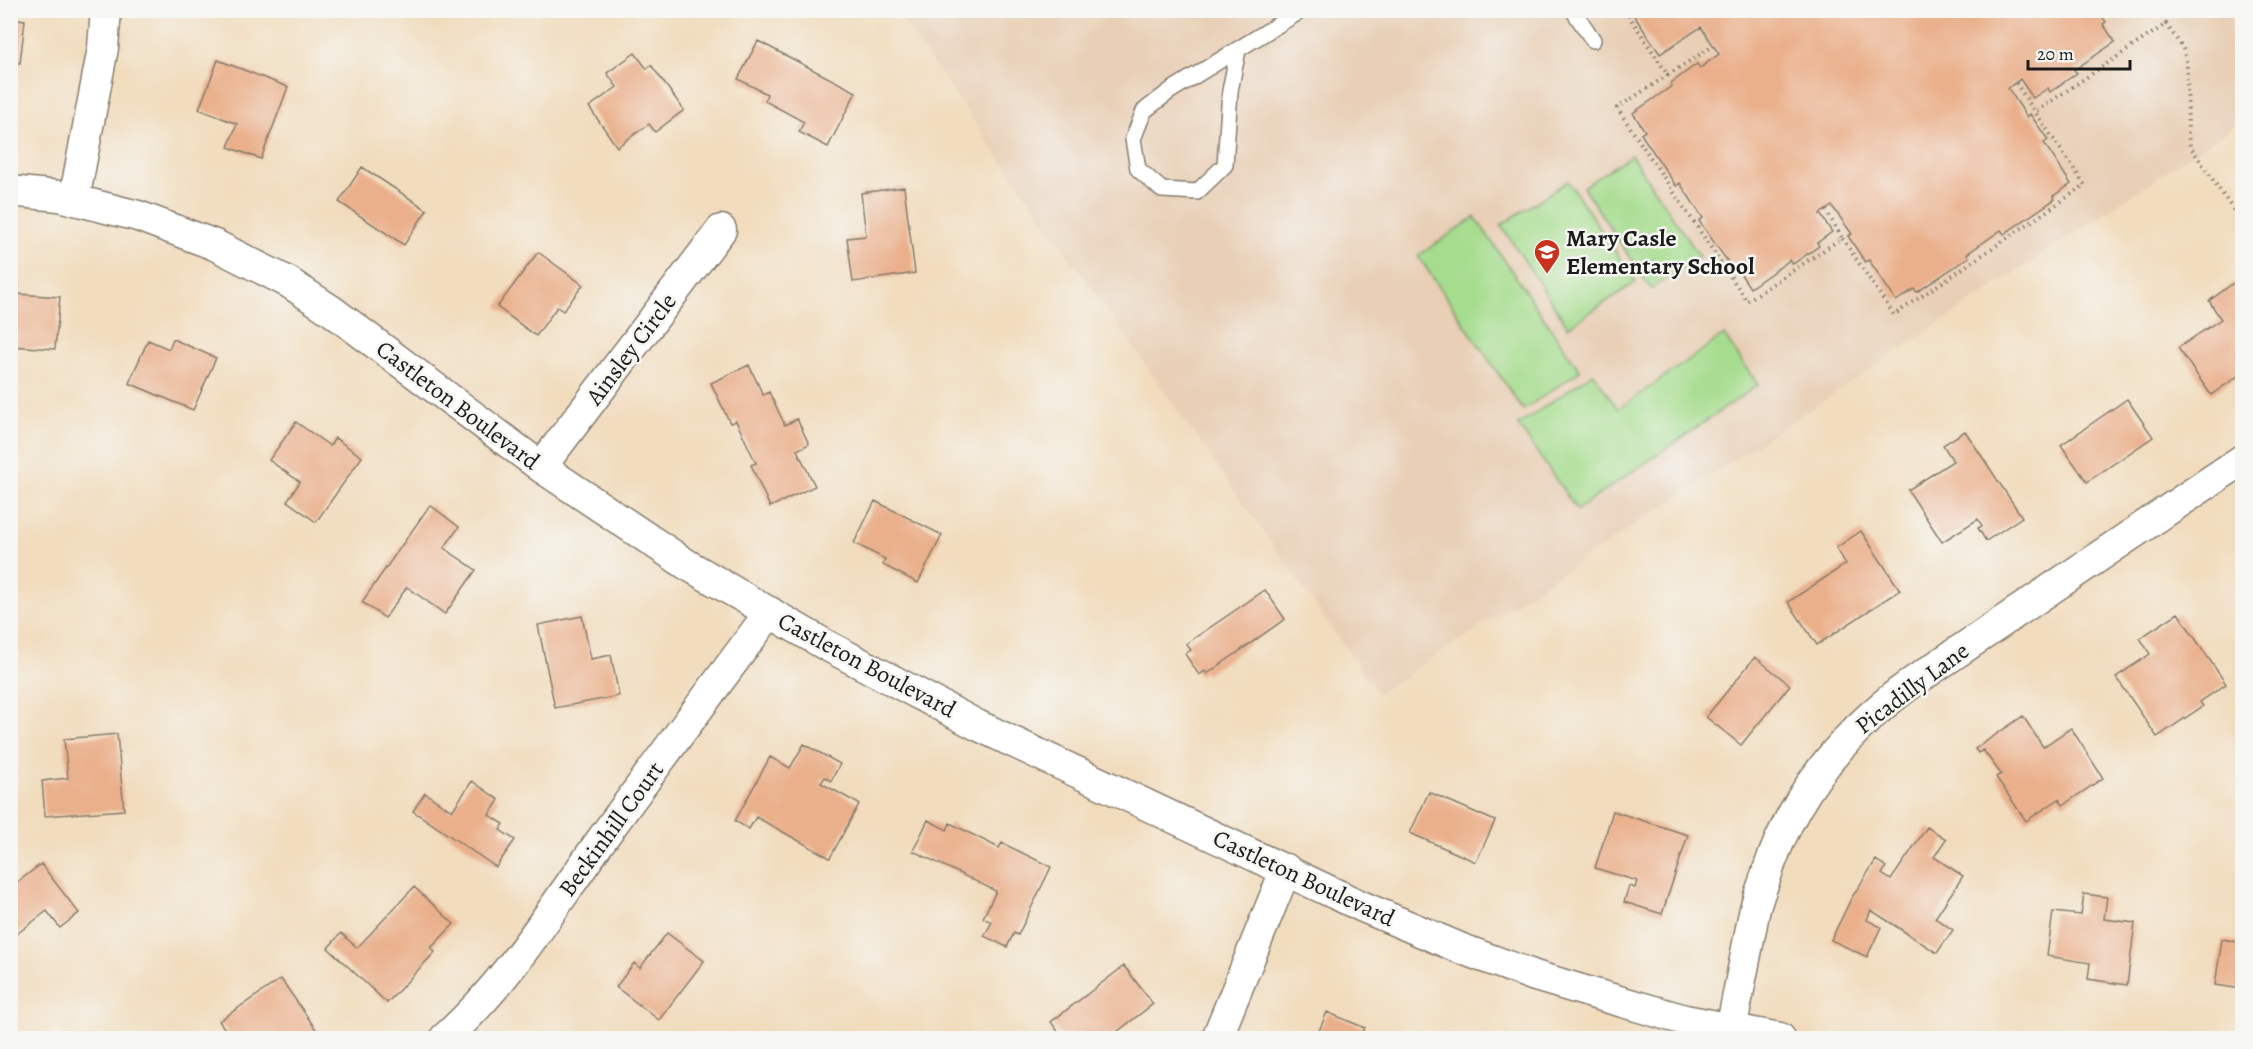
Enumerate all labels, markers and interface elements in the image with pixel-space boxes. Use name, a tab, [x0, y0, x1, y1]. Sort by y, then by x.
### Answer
scale bar	[2028, 33, 2130, 71]
text: 20 m	[2037, 42, 2074, 66]
place label: Mary Casle Elementary School	[1566, 222, 1755, 282]
school or university icon: Mary Casle Elementary School	[1532, 237, 1562, 275]
street label: Ainsley Circle	[578, 287, 684, 412]
street label: Castleton Boulevard	[370, 333, 546, 477]
street label: Castleton Boulevard	[772, 605, 962, 725]
street label: Picadilly Lane	[1848, 635, 1976, 741]
street label: Beckinhill Court	[551, 755, 671, 903]
street label: Castleton Boulevard	[1208, 822, 1400, 934]

